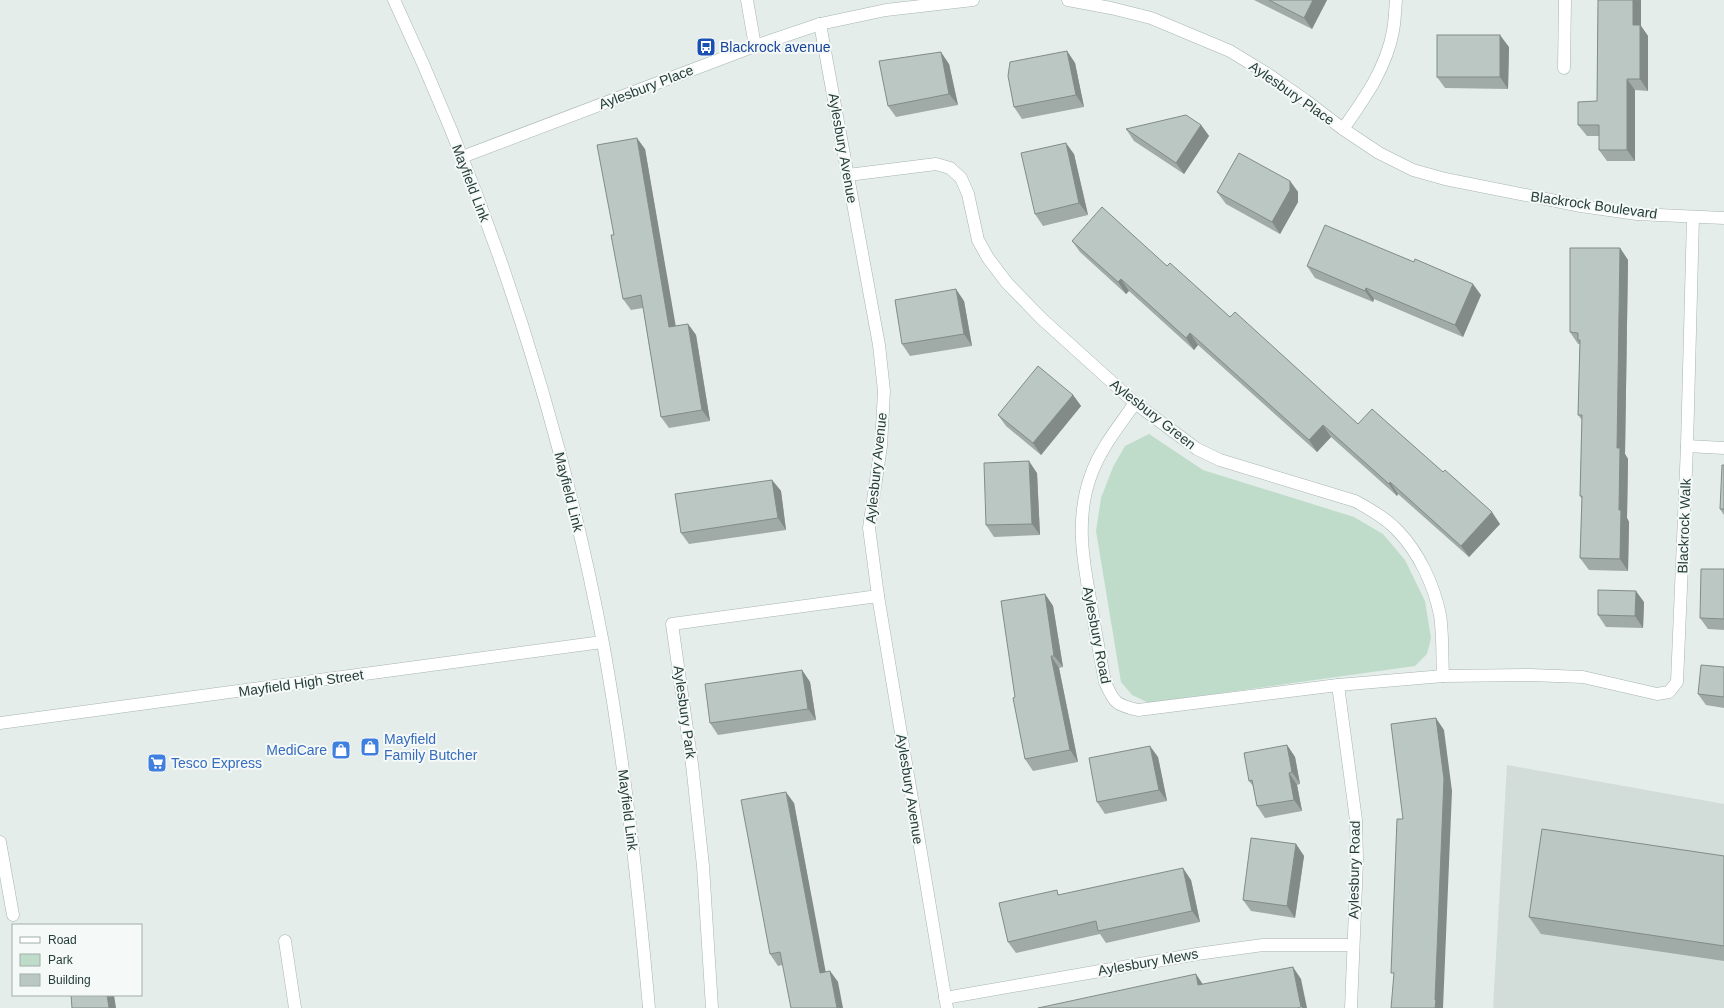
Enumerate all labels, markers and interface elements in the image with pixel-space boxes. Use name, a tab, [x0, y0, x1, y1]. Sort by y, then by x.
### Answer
bus stop icon: Blackrock avenue	[695, 36, 717, 58]
place label: Blackrock avenue	[720, 39, 831, 55]
street label: Aylesbury Place	[1246, 58, 1338, 128]
street label: Aylesbury Place	[596, 62, 696, 112]
street label: Aylesbury Avenue	[825, 92, 861, 205]
street label: Mayfield Link	[449, 142, 493, 225]
street label: Blackrock Boulevard	[1530, 188, 1658, 222]
street label: Aylesbury Green	[1107, 376, 1199, 452]
street label: Aylesbury Avenue	[862, 411, 890, 524]
street label: Mayfield Link	[551, 450, 587, 535]
street label: Blackrock Walk	[1674, 477, 1694, 574]
street label: Aylesbury Road	[1080, 585, 1114, 685]
street label: Aylesbury Park	[671, 664, 700, 761]
street label: Mayfield High Street	[237, 666, 365, 700]
place label: Mayfield Family Butcher	[384, 731, 478, 763]
street label: Aylesbury Avenue	[893, 733, 927, 846]
shop icon: Mayfield Family Butcher	[359, 736, 381, 758]
shop icon: MediCare	[330, 739, 352, 761]
place label: MediCare	[266, 742, 327, 758]
supermarket icon: Tesco Express	[146, 752, 168, 774]
place label: Tesco Express	[171, 755, 262, 771]
street label: Mayfield Link	[615, 768, 641, 853]
street label: Aylesbury Road	[1345, 821, 1363, 919]
legend	[12, 924, 142, 996]
text: Road	[48, 933, 77, 947]
street label: Aylesbury Mews	[1097, 945, 1199, 979]
text: Park	[48, 953, 74, 967]
text: Building	[48, 973, 91, 987]

